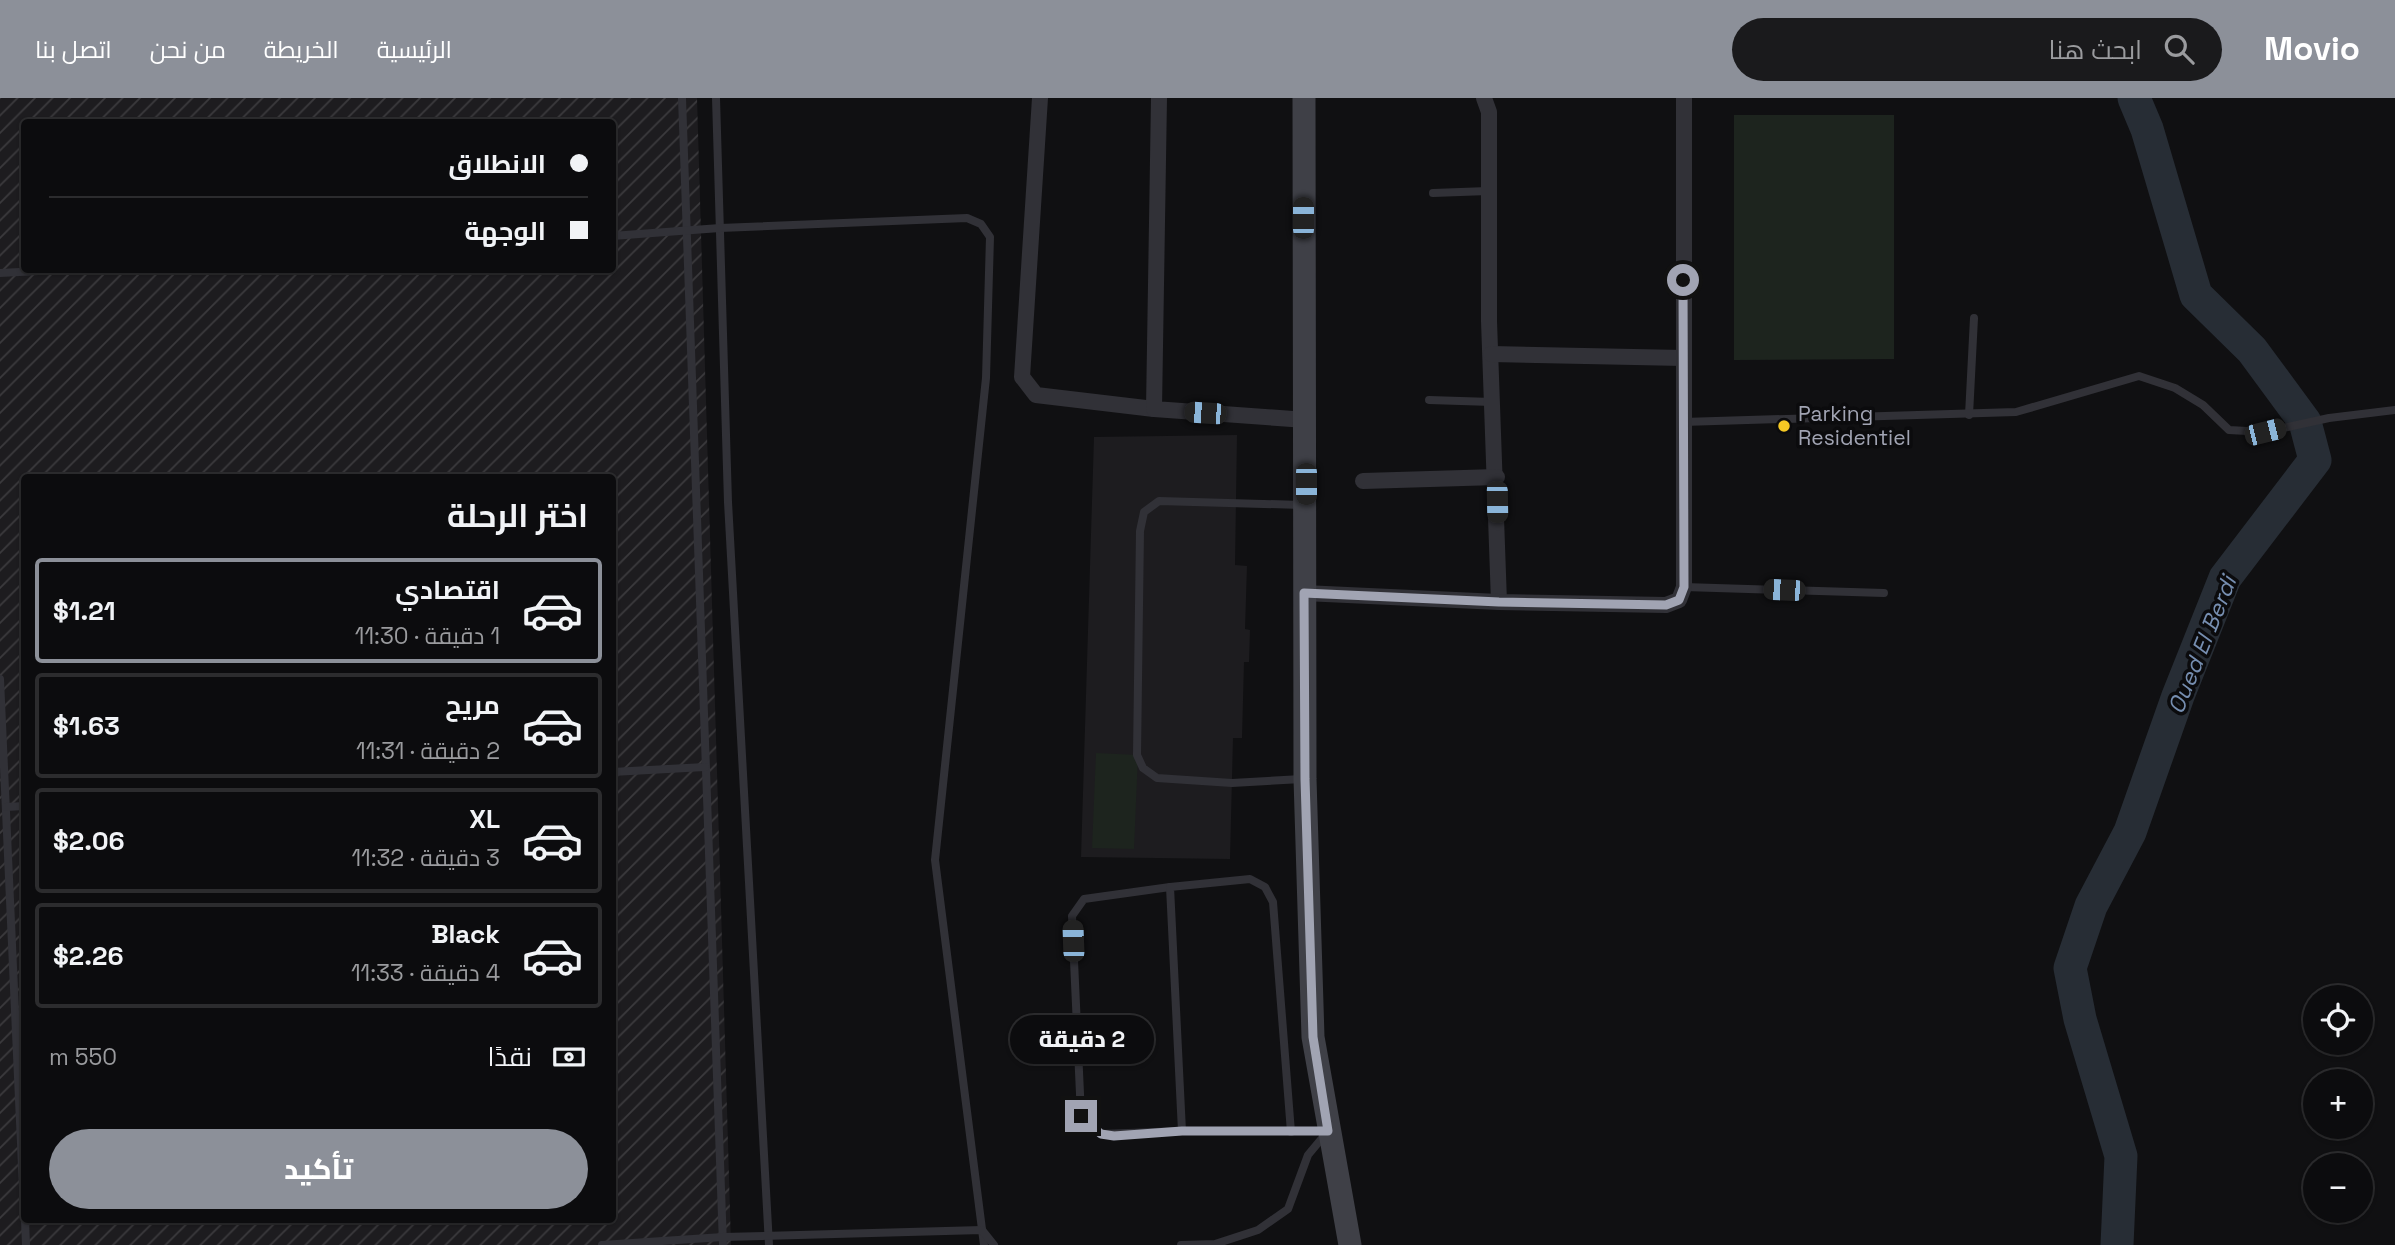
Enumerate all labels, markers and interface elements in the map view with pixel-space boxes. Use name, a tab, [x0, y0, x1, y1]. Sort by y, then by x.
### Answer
search box	[1732, 18, 2222, 81]
text: Movio	[2264, 28, 2360, 70]
icon: search	[2160, 30, 2198, 68]
text: ابحث هنا	[2049, 33, 2142, 67]
text: اتصل بنا	[35, 34, 112, 65]
text: من نحن	[150, 34, 226, 65]
text: الخريطة	[264, 34, 339, 65]
text: الرئيسية	[377, 34, 452, 65]
text: الانطلاق	[448, 147, 546, 181]
car	[1293, 197, 1314, 239]
text: الوجهة	[465, 214, 546, 248]
route start	[1667, 264, 1699, 296]
place label: Parking Residentiel	[1798, 400, 1911, 451]
car	[1184, 401, 1227, 425]
car	[2243, 417, 2288, 447]
marker: Parking Residentiel	[1776, 418, 1792, 434]
car	[1296, 463, 1317, 505]
car	[1487, 481, 1508, 523]
text: اختر الرحلة	[447, 496, 588, 536]
water label: Oued El Berdi	[2161, 570, 2244, 718]
text: اقتصادي	[395, 573, 500, 607]
icon: car	[521, 579, 584, 642]
car	[1763, 579, 1806, 601]
text: $1.21	[53, 594, 115, 628]
text: 1 دقيقة · 11:30	[355, 621, 500, 651]
text: مريح	[445, 688, 500, 722]
icon: car	[521, 694, 584, 757]
text: $1.63	[53, 709, 120, 743]
text: 2 دقيقة · 11:31	[356, 736, 500, 766]
text: XL	[469, 802, 500, 836]
icon: car	[521, 809, 584, 872]
text: $2.06	[53, 824, 125, 858]
text: 3 دقيقة · 11:32	[351, 843, 500, 873]
text: Black	[431, 917, 500, 951]
car	[1062, 920, 1085, 962]
icon: car	[521, 924, 584, 987]
text: $2.26	[53, 939, 123, 973]
text: 4 دقيقة · 11:33	[351, 958, 500, 988]
map controls	[2303, 985, 2373, 1223]
button: locate	[2303, 985, 2373, 1055]
callout: 2 دقيقة	[1009, 1014, 1153, 1063]
text: 2 دقيقة	[1039, 1024, 1125, 1054]
icon: cash	[550, 1038, 588, 1076]
text: نقدًا	[488, 1040, 532, 1074]
text: 550 m	[49, 1042, 117, 1072]
button: +	[2303, 1069, 2373, 1139]
route end	[1065, 1100, 1097, 1132]
button: تأكيد	[49, 1129, 588, 1209]
button: −	[2303, 1153, 2373, 1223]

